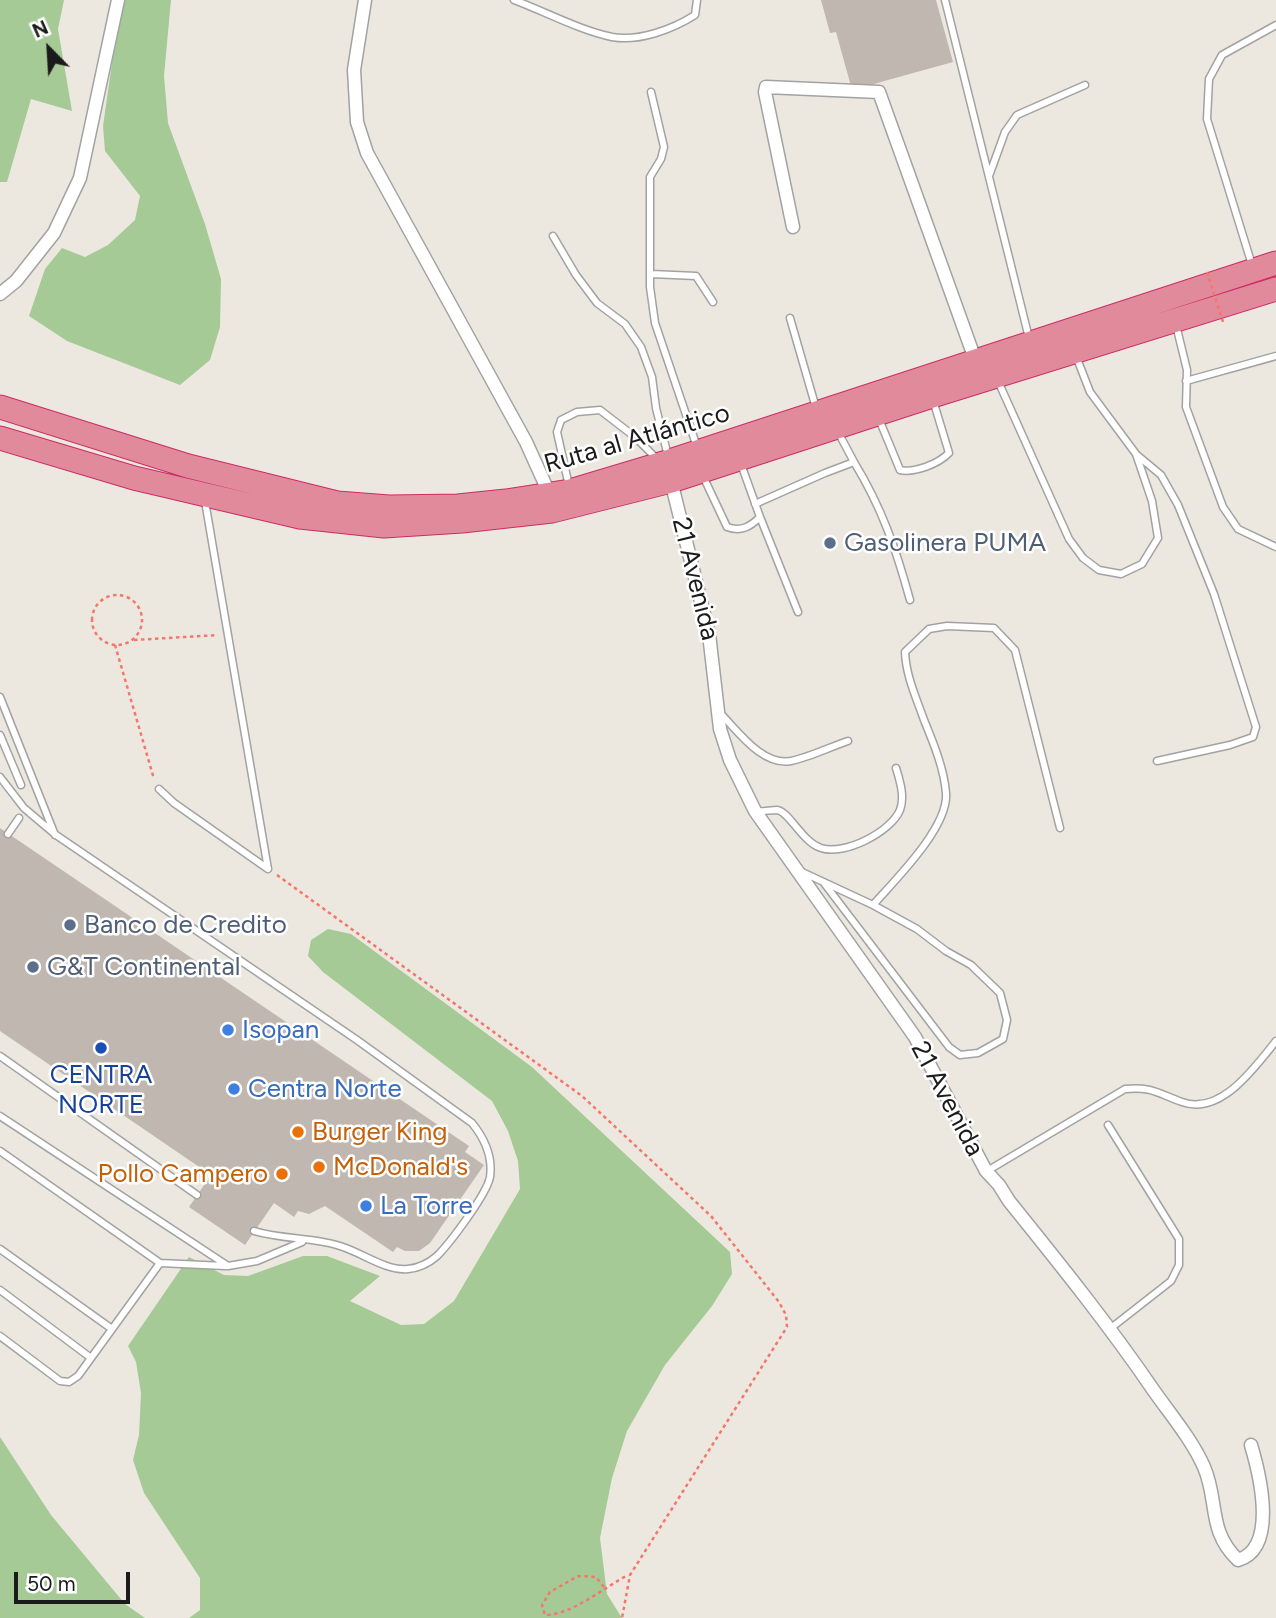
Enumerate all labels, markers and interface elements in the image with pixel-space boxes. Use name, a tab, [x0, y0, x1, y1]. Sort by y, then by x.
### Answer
north arrow	[14, 14, 84, 84]
text: N	[29, 16, 52, 43]
street label: Ruta al Atlántico	[541, 398, 733, 480]
street label: 21 Avenida	[665, 514, 725, 644]
place label: Gasolinera PUMA	[844, 527, 1046, 559]
marker: Gasolinera PUMA	[822, 535, 838, 551]
place label: Banco de Credito	[84, 909, 287, 941]
marker: Banco de Credito	[62, 917, 78, 933]
place label: G&T Continental	[47, 951, 240, 983]
marker: G&T Continental	[25, 959, 41, 975]
place label: Isopan	[242, 1014, 319, 1046]
marker: Isopan	[220, 1022, 236, 1038]
street label: 21 Avenida	[904, 1036, 990, 1162]
marker: CENTRA NORTE	[93, 1040, 109, 1056]
place label: CENTRA NORTE	[50, 1059, 152, 1120]
place label: Centra Norte	[248, 1073, 402, 1105]
marker: Centra Norte	[226, 1081, 242, 1097]
place label: Burger King	[312, 1116, 448, 1148]
marker: Burger King	[290, 1124, 306, 1140]
place label: McDonald's	[333, 1151, 468, 1183]
place label: Pollo Campero	[98, 1158, 268, 1190]
marker: McDonald's	[311, 1159, 327, 1175]
marker: Pollo Campero	[274, 1166, 290, 1182]
place label: La Torre	[380, 1190, 473, 1222]
marker: La Torre	[358, 1198, 374, 1214]
scale bar	[18, 1558, 133, 1602]
text: 50 m	[27, 1571, 76, 1596]

